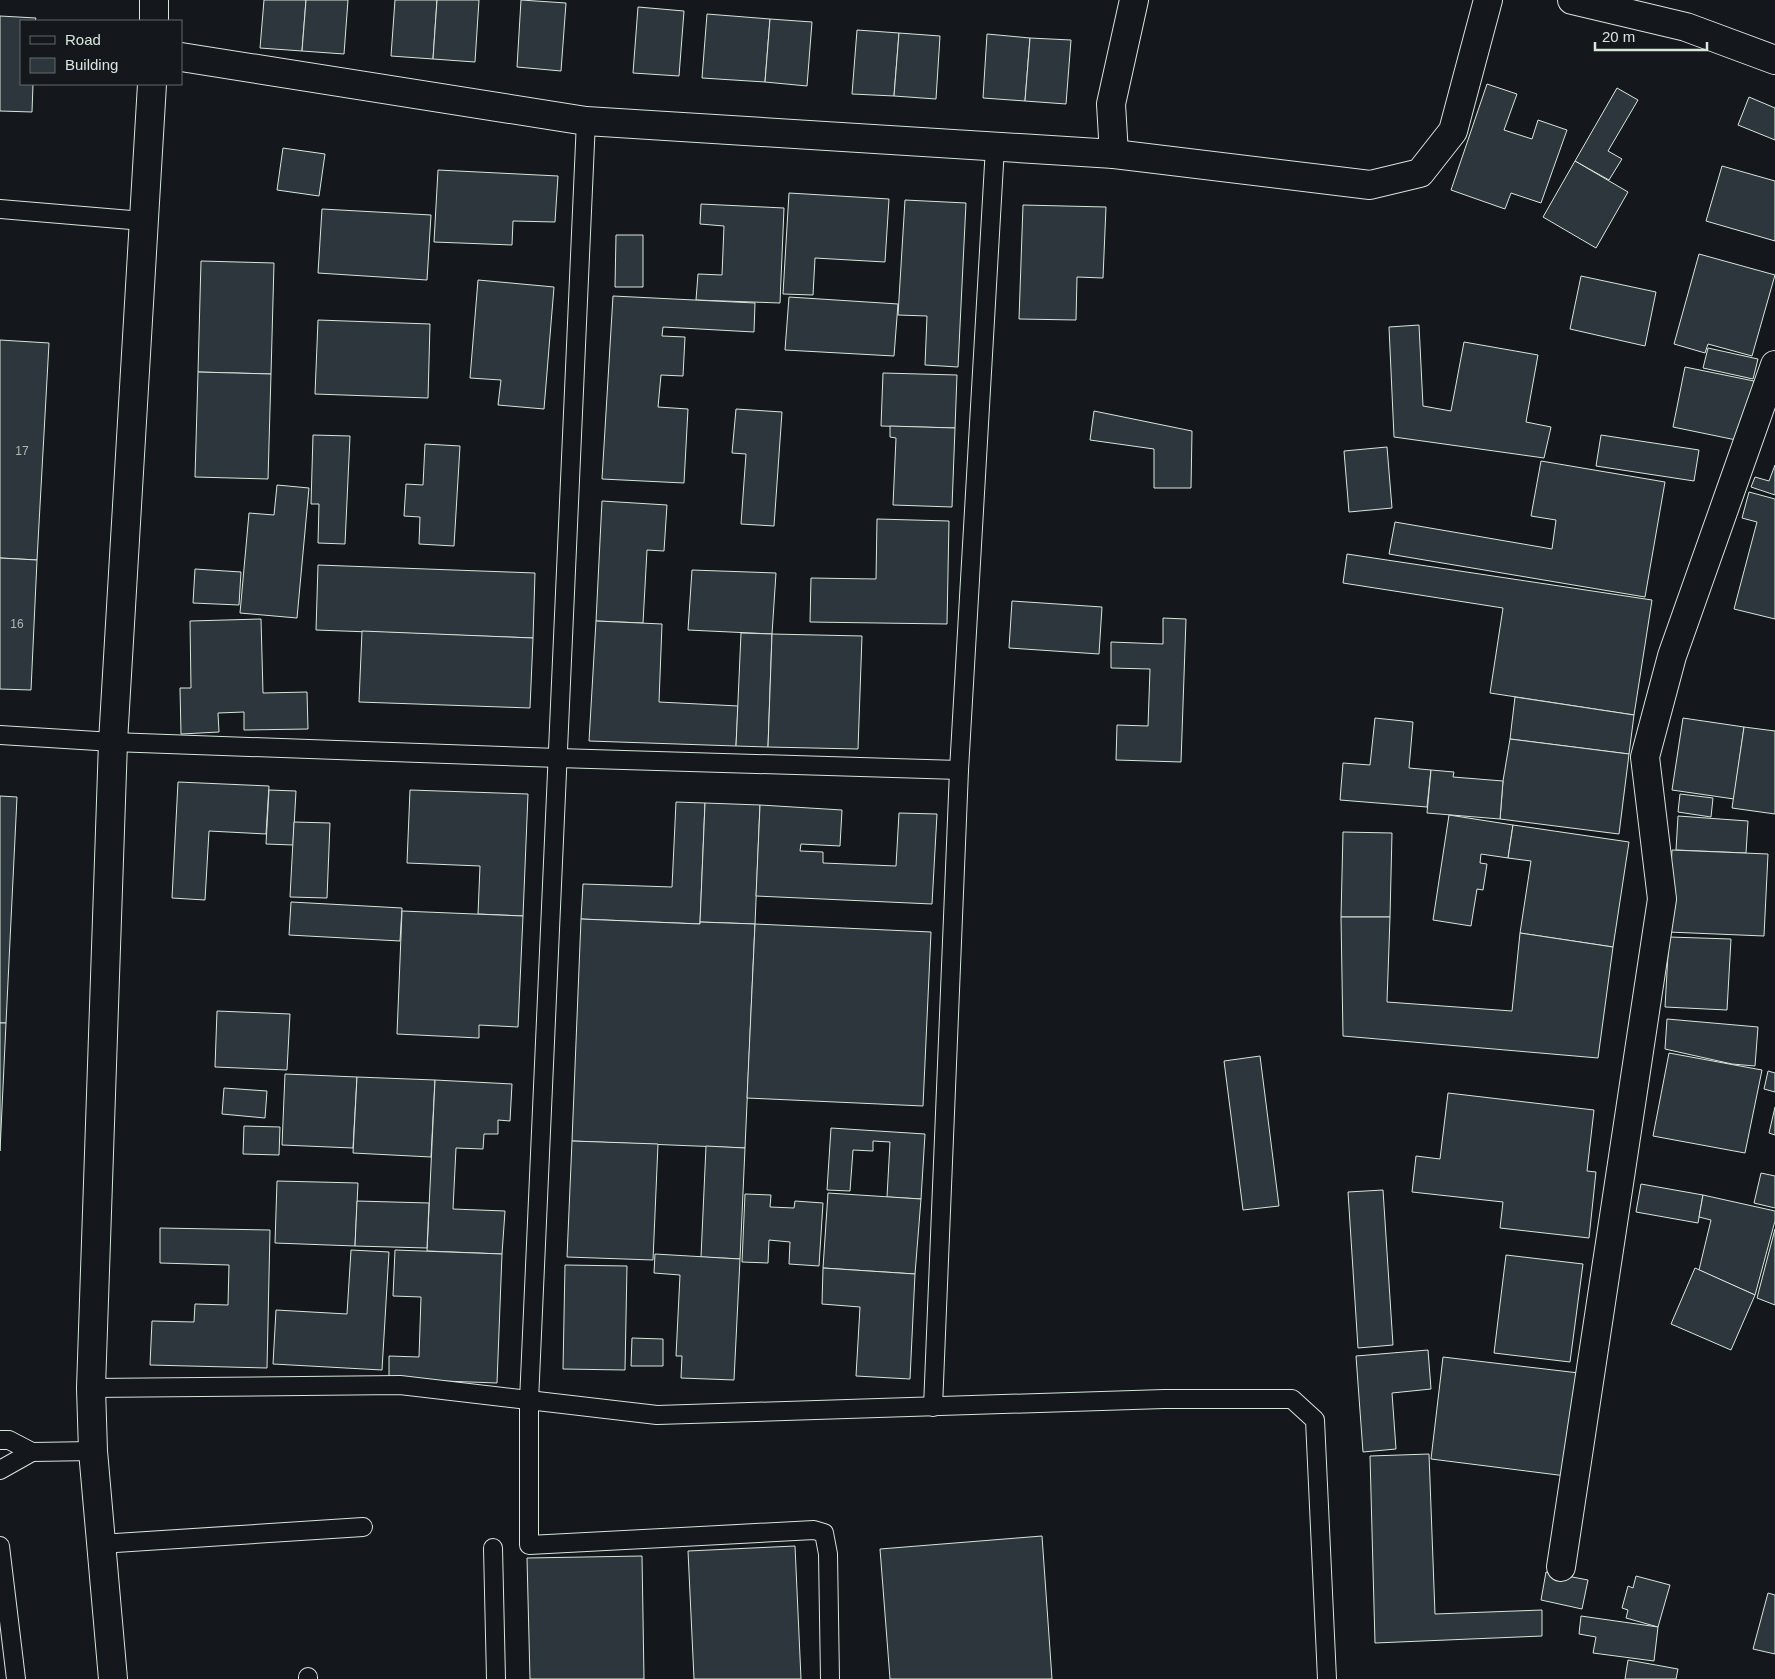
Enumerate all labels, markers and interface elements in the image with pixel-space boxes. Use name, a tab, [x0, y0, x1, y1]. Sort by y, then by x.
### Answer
legend	[20, 20, 182, 85]
scale bar	[1595, 20, 1708, 52]
text: 20 m	[1602, 28, 1635, 45]
text: Road	[65, 31, 101, 48]
text: Building	[65, 56, 118, 73]
house number: 17	[15, 444, 29, 458]
house number: 16	[10, 617, 24, 631]

